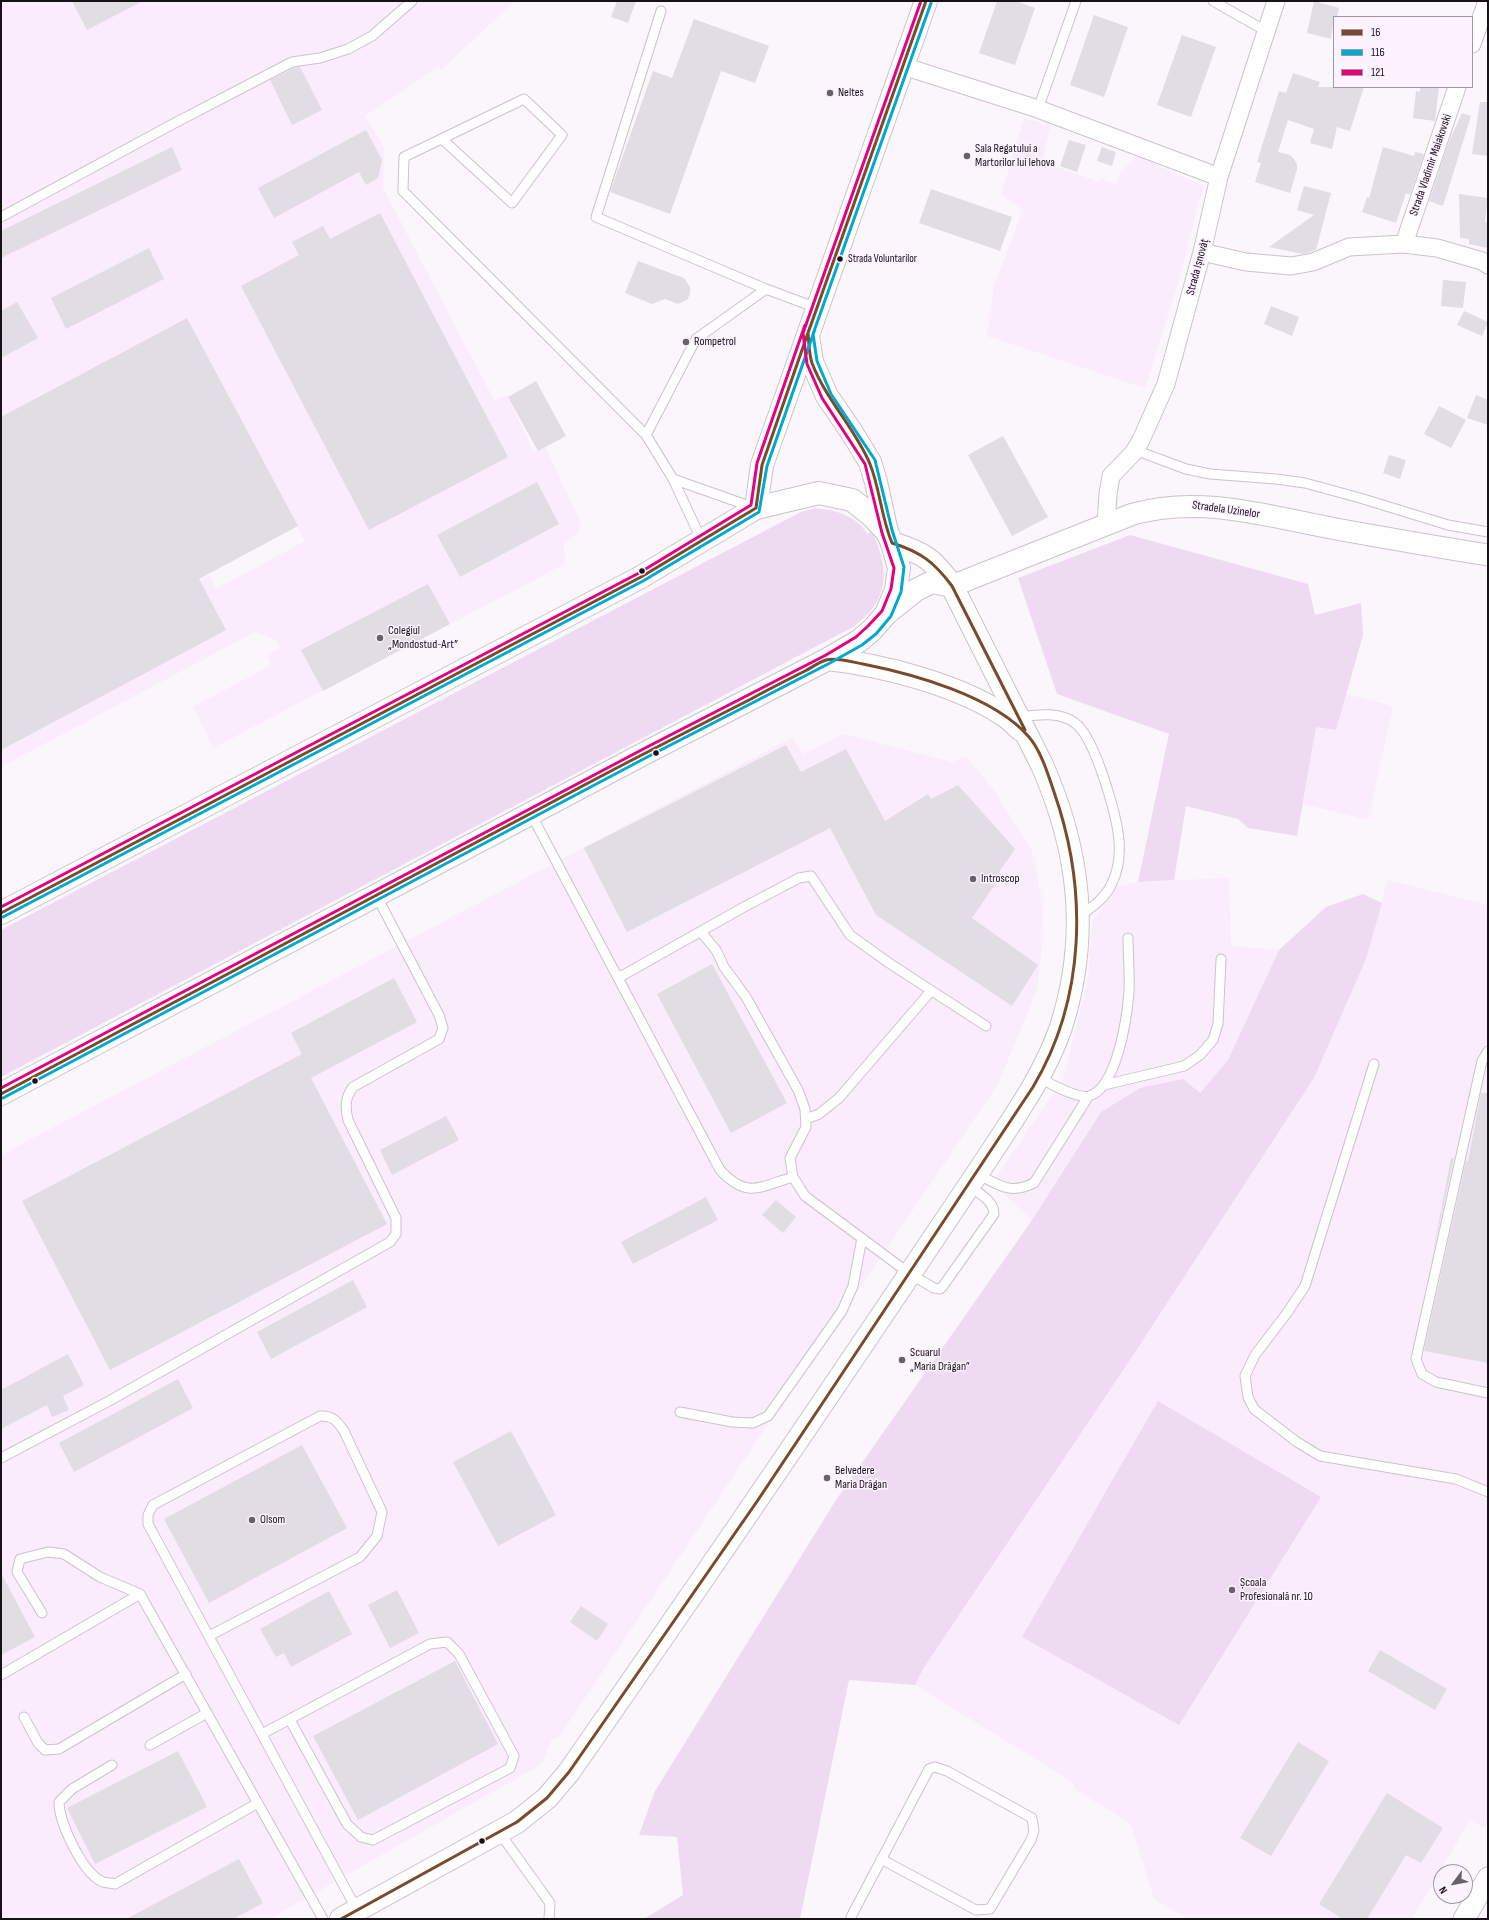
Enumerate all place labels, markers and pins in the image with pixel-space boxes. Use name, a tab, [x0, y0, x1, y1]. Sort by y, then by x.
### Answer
place label: Neltes	[838, 86, 864, 100]
marker: Neltes	[825, 88, 835, 98]
place label: Sala Regatului a Martorilor lui Iehova	[975, 142, 1055, 170]
marker: Sala Regatului a Martorilor lui Iehova	[962, 151, 972, 161]
place label: Strada Voluntarilor	[848, 252, 917, 266]
marker: Strada Voluntarilor	[835, 254, 845, 264]
place label: Rompetrol	[694, 335, 736, 349]
marker: Rompetrol	[681, 337, 691, 347]
unlabelled marker	[637, 566, 647, 576]
place label: Colegiul „Mondostud-Art”	[388, 624, 458, 652]
marker: Colegiul „Mondostud-Art”	[375, 633, 385, 643]
unlabelled marker	[651, 748, 661, 758]
place label: Introscop	[981, 872, 1020, 886]
marker: Introscop	[968, 874, 978, 884]
unlabelled marker	[30, 1076, 40, 1086]
place label: Scuarul „Maria Drăgan”	[910, 1346, 970, 1374]
marker: Scuarul „Maria Drăgan”	[897, 1355, 907, 1365]
place label: Belvedere Maria Drăgan	[835, 1464, 887, 1492]
marker: Belvedere Maria Drăgan	[822, 1473, 832, 1483]
place label: Olsom	[260, 1513, 285, 1527]
marker: Olsom	[247, 1515, 257, 1525]
place label: Școala Profesională nr. 10	[1240, 1576, 1313, 1604]
marker: Școala Profesională nr. 10	[1227, 1585, 1237, 1595]
unlabelled marker	[477, 1836, 487, 1846]

